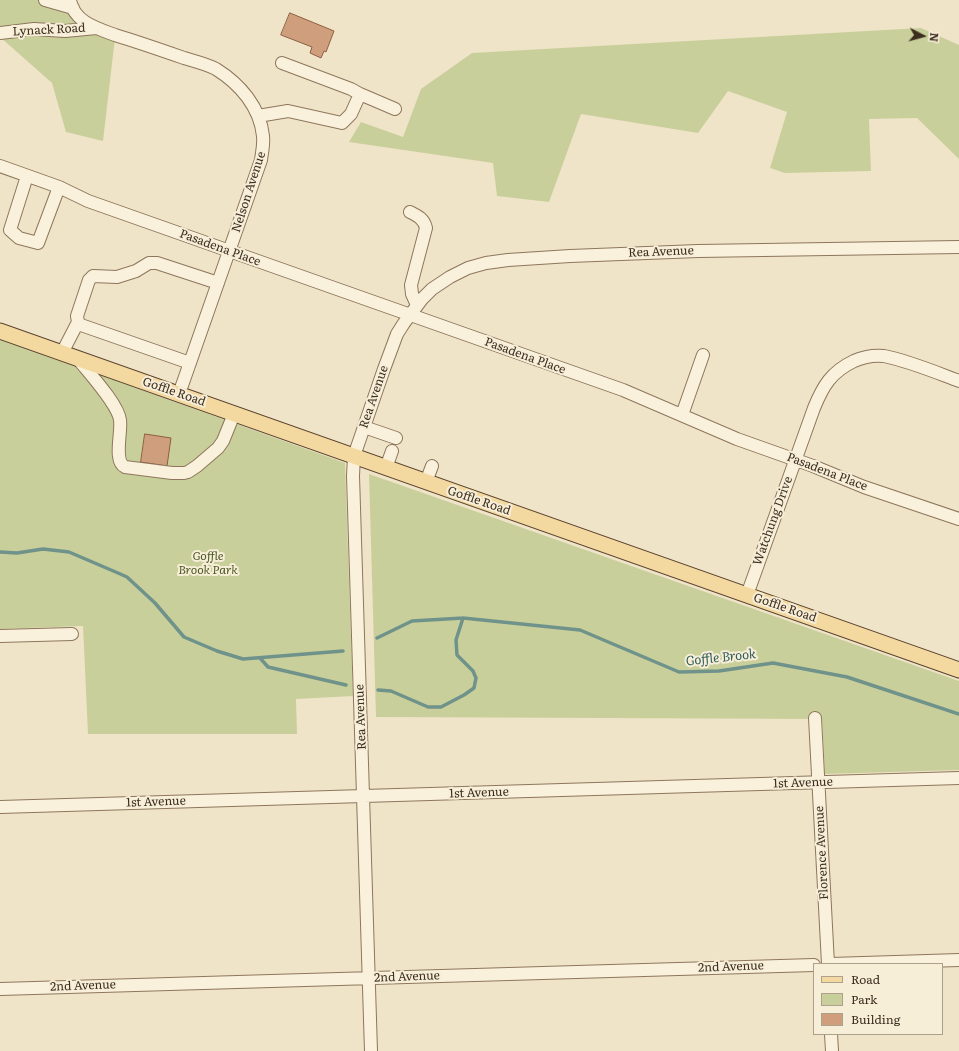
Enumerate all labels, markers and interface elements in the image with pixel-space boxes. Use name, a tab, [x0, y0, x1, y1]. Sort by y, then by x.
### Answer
north arrow	[903, 16, 943, 56]
street label: Lynack Road	[12, 21, 86, 39]
text: N	[926, 32, 943, 43]
street label: Nelson Avenue	[229, 150, 269, 234]
street label: Pasadena Place	[177, 227, 263, 269]
street label: Rea Avenue	[628, 244, 694, 260]
street label: Pasadena Place	[482, 335, 568, 377]
street label: Rea Avenue	[357, 364, 391, 430]
street label: Goffle Road	[141, 375, 207, 409]
street label: Pasadena Place	[785, 450, 869, 494]
street label: Watchung Drive	[750, 475, 796, 567]
street label: Goffle Road	[446, 484, 512, 518]
park label: Goffle Brook Park	[178, 549, 238, 577]
street label: Goffle Road	[752, 591, 818, 625]
water label: Goffle Brook	[685, 647, 757, 669]
street label: Rea Avenue	[353, 684, 369, 750]
street label: 1st Avenue	[773, 775, 833, 791]
street label: 1st Avenue	[449, 785, 509, 801]
street label: 1st Avenue	[126, 794, 186, 810]
street label: Florence Avenue	[812, 806, 832, 900]
street label: 2nd Avenue	[698, 959, 764, 975]
legend	[813, 963, 943, 1035]
street label: 2nd Avenue	[374, 969, 440, 985]
text: Road	[851, 970, 880, 988]
street label: 2nd Avenue	[50, 978, 116, 994]
text: Park	[851, 990, 877, 1008]
text: Building	[851, 1010, 900, 1028]

